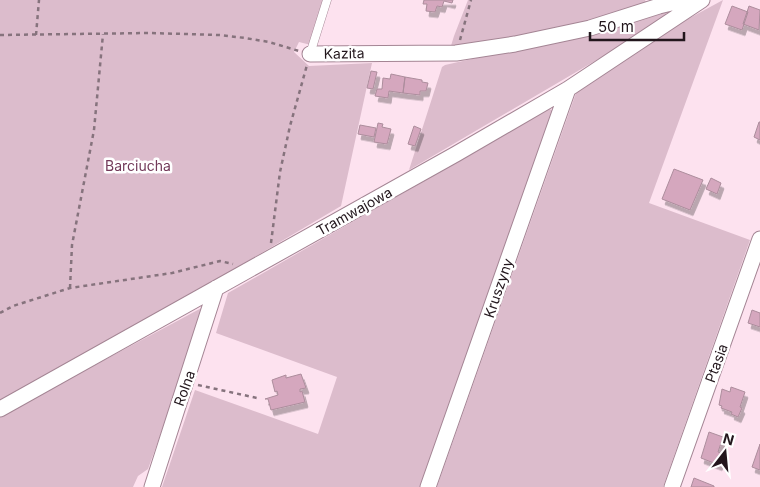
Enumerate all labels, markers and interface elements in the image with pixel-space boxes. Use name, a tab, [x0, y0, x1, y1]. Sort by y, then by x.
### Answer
scale bar	[590, 10, 684, 42]
text: 50 m	[598, 17, 634, 36]
street label: Kazita	[323, 44, 365, 62]
park label: Barciucha	[105, 157, 171, 174]
street label: Tramwajowa	[313, 183, 395, 239]
street label: Kruszyny	[480, 256, 516, 320]
street label: Ptasia	[701, 341, 731, 385]
street label: Rolna	[170, 368, 198, 408]
north arrow	[700, 427, 750, 477]
text: N	[721, 429, 736, 449]

